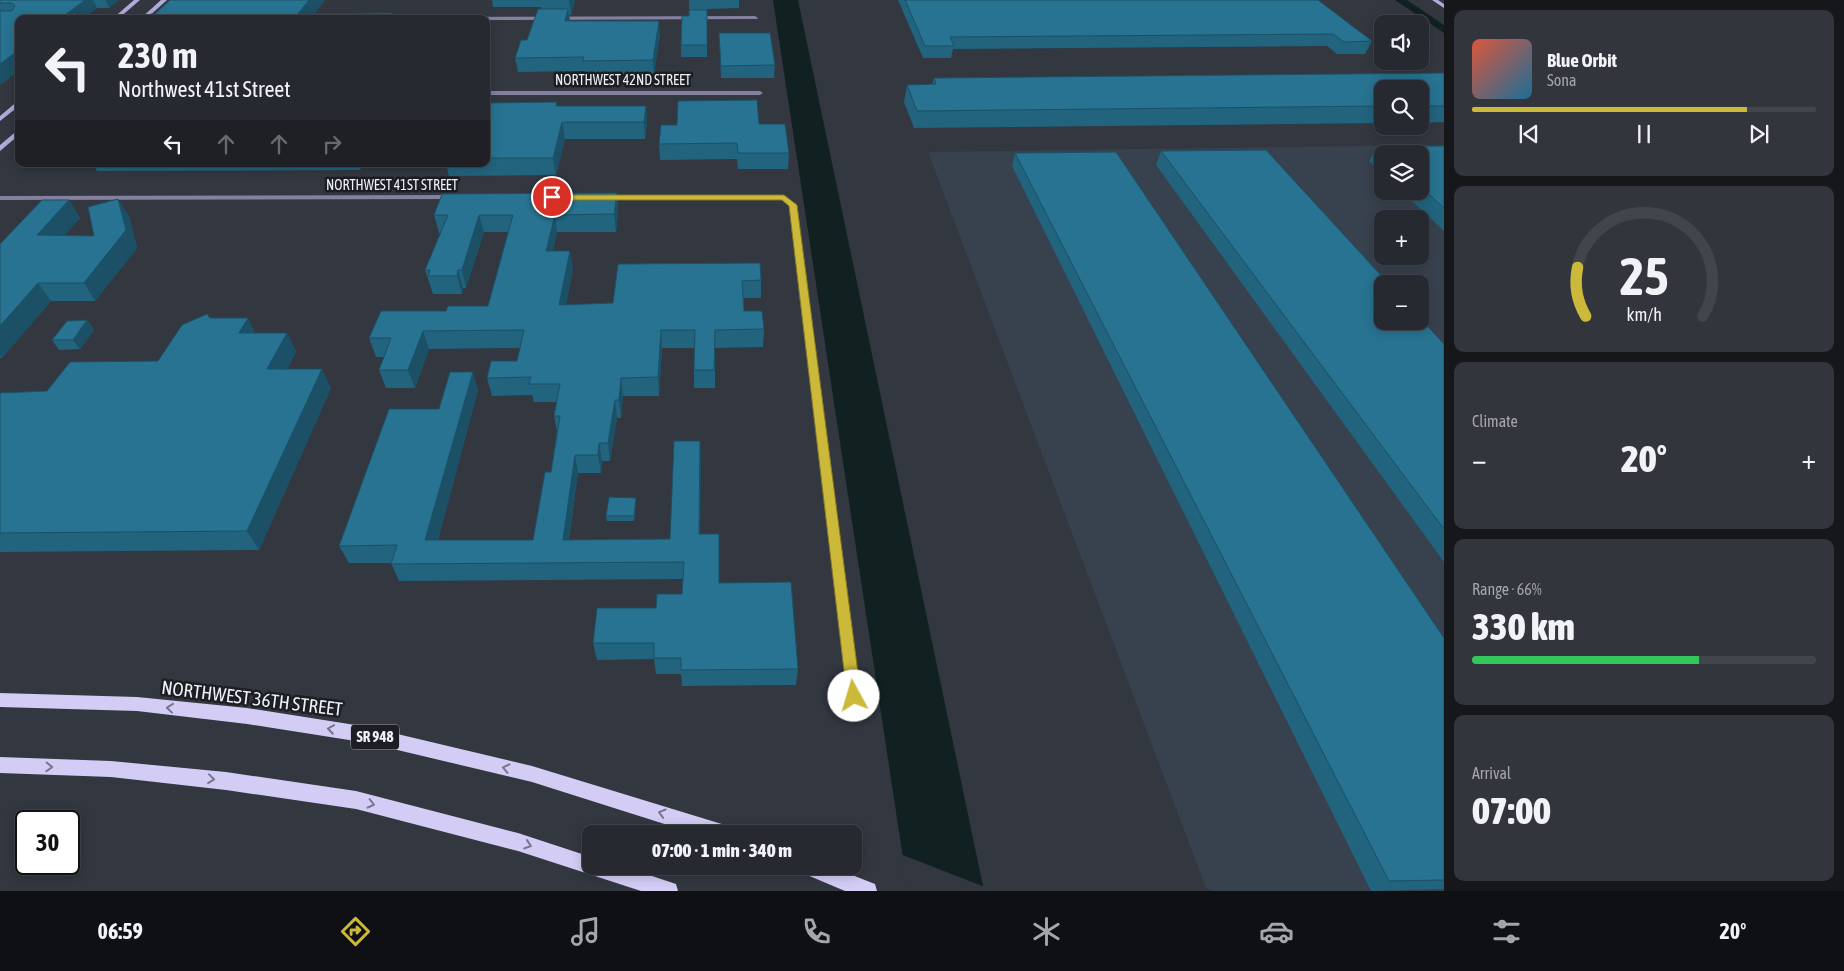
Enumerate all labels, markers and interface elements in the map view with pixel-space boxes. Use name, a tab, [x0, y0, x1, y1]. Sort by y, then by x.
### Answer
map controls	[1374, 15, 1429, 330]
button: sound	[1374, 15, 1429, 70]
icon: left	[35, 35, 100, 100]
text: 230 m	[118, 35, 197, 75]
text: Blue Orbit	[1547, 49, 1617, 71]
text: Sona	[1547, 71, 1576, 89]
street label: NORTHWEST 42ND STREET	[555, 72, 691, 88]
text: Northwest 41st Street	[118, 76, 291, 102]
button: search	[1374, 80, 1429, 135]
icon: previous	[1515, 120, 1543, 148]
icon: pause	[1630, 120, 1658, 148]
icon: next	[1745, 120, 1773, 148]
icon: left	[159, 130, 187, 158]
icon: ahead	[212, 130, 240, 158]
icon: ahead	[265, 130, 293, 158]
icon: right	[318, 130, 346, 158]
button: layers	[1374, 145, 1429, 200]
pin	[531, 176, 573, 218]
street label: NORTHWEST 41ST STREET	[326, 177, 458, 193]
icon: arrive	[538, 183, 566, 211]
button: +	[1374, 210, 1429, 265]
text: 25	[1620, 246, 1668, 306]
button: −	[1374, 275, 1429, 330]
text: km/h	[1626, 304, 1662, 325]
text: Climate	[1472, 412, 1518, 430]
text: 20°	[1621, 437, 1667, 480]
text: −	[1472, 443, 1487, 475]
text: +	[1801, 443, 1816, 475]
text: Range · 66%	[1472, 580, 1542, 598]
text: 330 km	[1472, 605, 1575, 648]
position arrow	[827, 669, 879, 721]
street label: NORTHWEST 36TH STREET	[160, 676, 344, 720]
one-way arrow	[165, 703, 173, 714]
one-way arrow	[326, 724, 334, 735]
road number: SR 948	[351, 724, 399, 750]
one-way arrow	[45, 761, 53, 772]
one-way arrow	[502, 763, 511, 774]
text: Arrival	[1472, 764, 1511, 782]
one-way arrow	[207, 773, 215, 784]
text: 07:00	[1472, 789, 1551, 832]
one-way arrow	[367, 798, 376, 809]
one-way arrow	[659, 809, 667, 819]
speed limit sign: 30	[15, 810, 80, 875]
one-way arrow	[524, 839, 532, 849]
text: 07:00 · 1 min · 340 m	[652, 839, 792, 861]
icon: directions	[338, 914, 373, 949]
icon: music	[568, 914, 603, 949]
icon: phone	[799, 914, 834, 949]
icon: climate	[1029, 914, 1064, 949]
icon: car	[1259, 914, 1294, 949]
icon: filters	[1489, 914, 1524, 949]
text: 06:59	[98, 918, 143, 944]
text: 20°	[1720, 918, 1746, 944]

